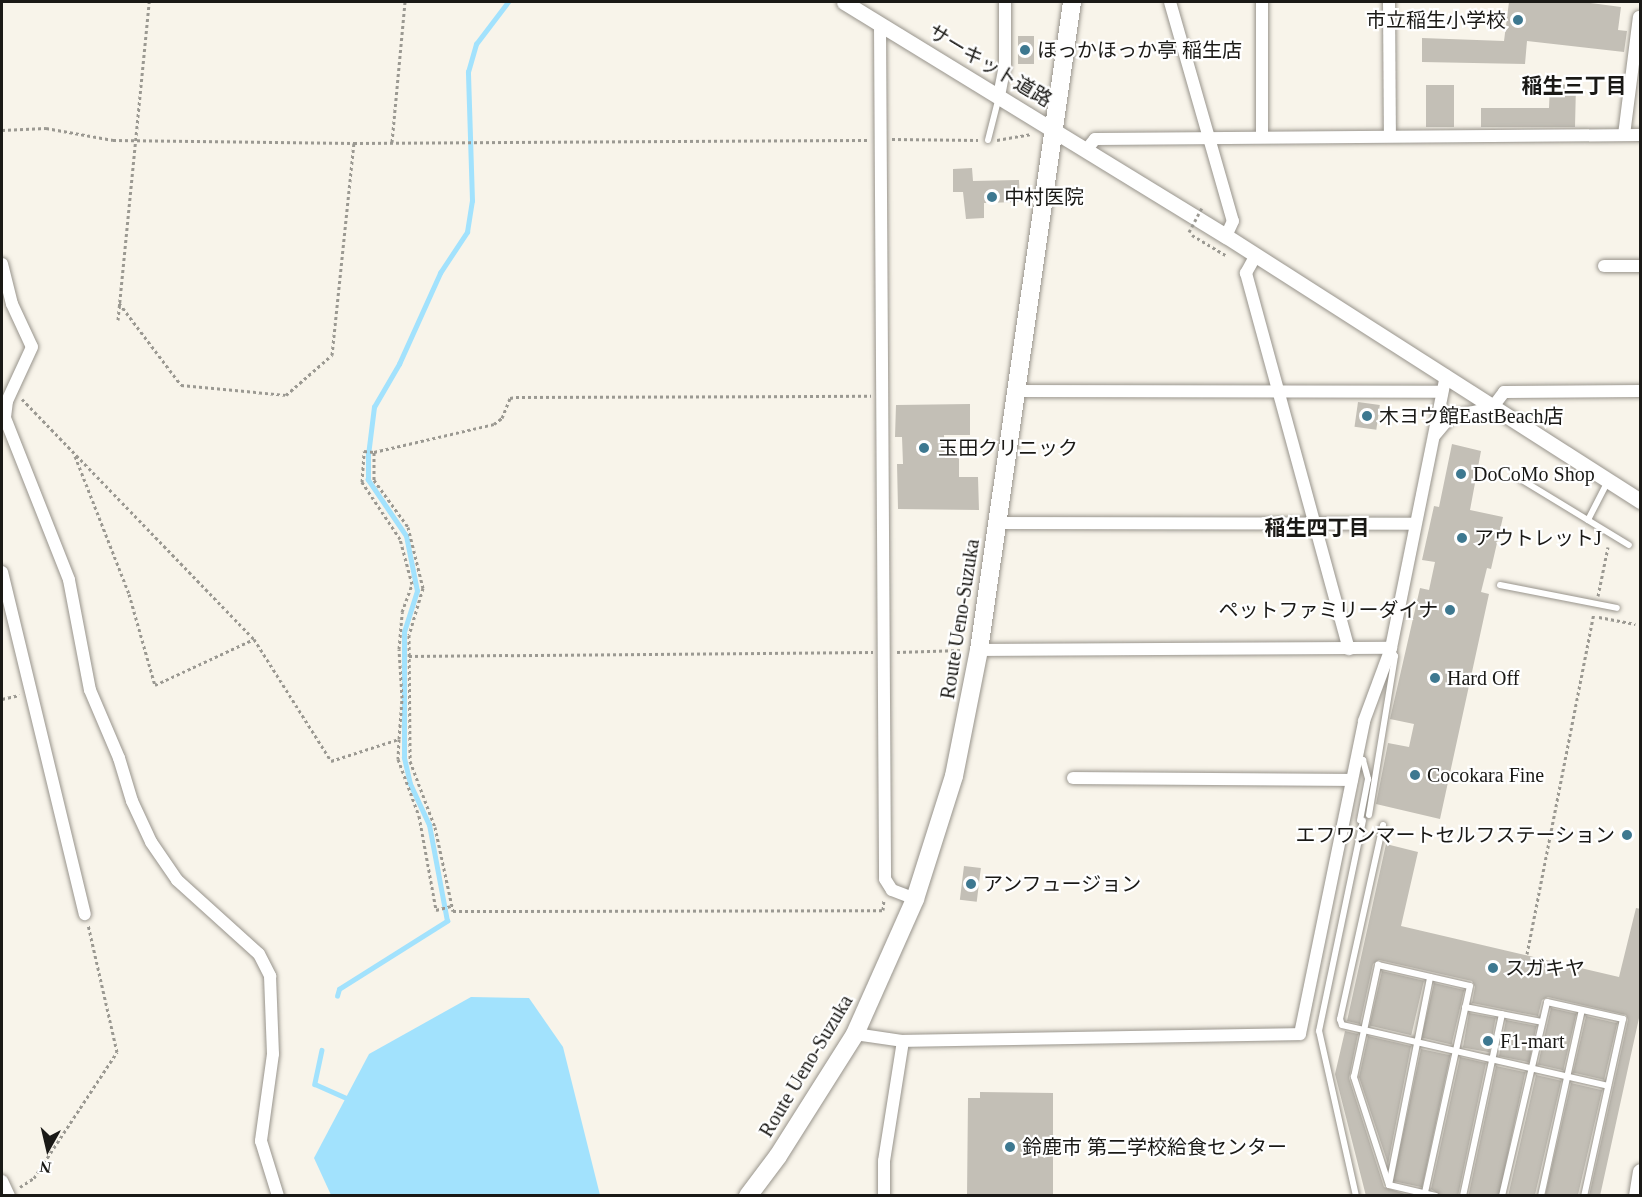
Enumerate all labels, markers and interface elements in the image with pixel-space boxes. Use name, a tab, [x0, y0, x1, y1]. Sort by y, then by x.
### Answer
place label: 市立稲生小学校	[1366, 8, 1506, 32]
marker: 市立稲生小学校	[1511, 13, 1525, 27]
street label: サーキット道路	[924, 20, 1056, 112]
place label: ほっかほっか亭 稲生店	[1037, 38, 1242, 62]
marker: ほっかほっか亭 稲生店	[1018, 43, 1032, 57]
district label: 稲生三丁目	[1522, 73, 1626, 99]
place label: 中村医院	[1004, 185, 1084, 209]
marker: 中村医院	[985, 190, 999, 204]
place label: 木ヨウ館EastBeach店	[1379, 404, 1563, 428]
marker: 木ヨウ館EastBeach店	[1360, 409, 1374, 423]
place label: 玉田クリニック	[938, 436, 1078, 460]
marker: 玉田クリニック	[915, 439, 933, 457]
place label: DoCoMo Shop	[1473, 462, 1595, 486]
marker: DoCoMo Shop	[1454, 467, 1468, 481]
district label: 稲生四丁目	[1265, 515, 1369, 541]
place label: アウトレットJ	[1474, 526, 1602, 550]
marker: アウトレットJ	[1455, 531, 1469, 545]
street label: Route Ueno-Suzuka	[936, 537, 984, 701]
place label: ペットファミリーダイナ	[1218, 598, 1438, 622]
marker: ペットファミリーダイナ	[1443, 603, 1457, 617]
place label: Hard Off	[1447, 666, 1519, 690]
marker: Hard Off	[1428, 671, 1442, 685]
place label: Cocokara Fine	[1427, 763, 1544, 787]
marker: Cocokara Fine	[1408, 768, 1422, 782]
place label: エフワンマートセルフステーション	[1295, 823, 1615, 847]
marker: エフワンマートセルフステーション	[1620, 828, 1634, 842]
place label: アンフュージョン	[983, 872, 1143, 896]
marker: アンフュージョン	[964, 877, 978, 891]
place label: スガキヤ	[1505, 956, 1585, 980]
marker: スガキヤ	[1486, 961, 1500, 975]
street label: Route Ueno-Suzuka	[754, 991, 858, 1141]
place label: F1-mart	[1500, 1029, 1564, 1053]
marker: F1-mart	[1481, 1034, 1495, 1048]
north arrow	[18, 1119, 78, 1179]
place label: 鈴鹿市 第二学校給食センター	[1022, 1135, 1287, 1159]
marker: 鈴鹿市 第二学校給食センター	[1003, 1140, 1017, 1154]
text: N	[39, 1158, 52, 1177]

